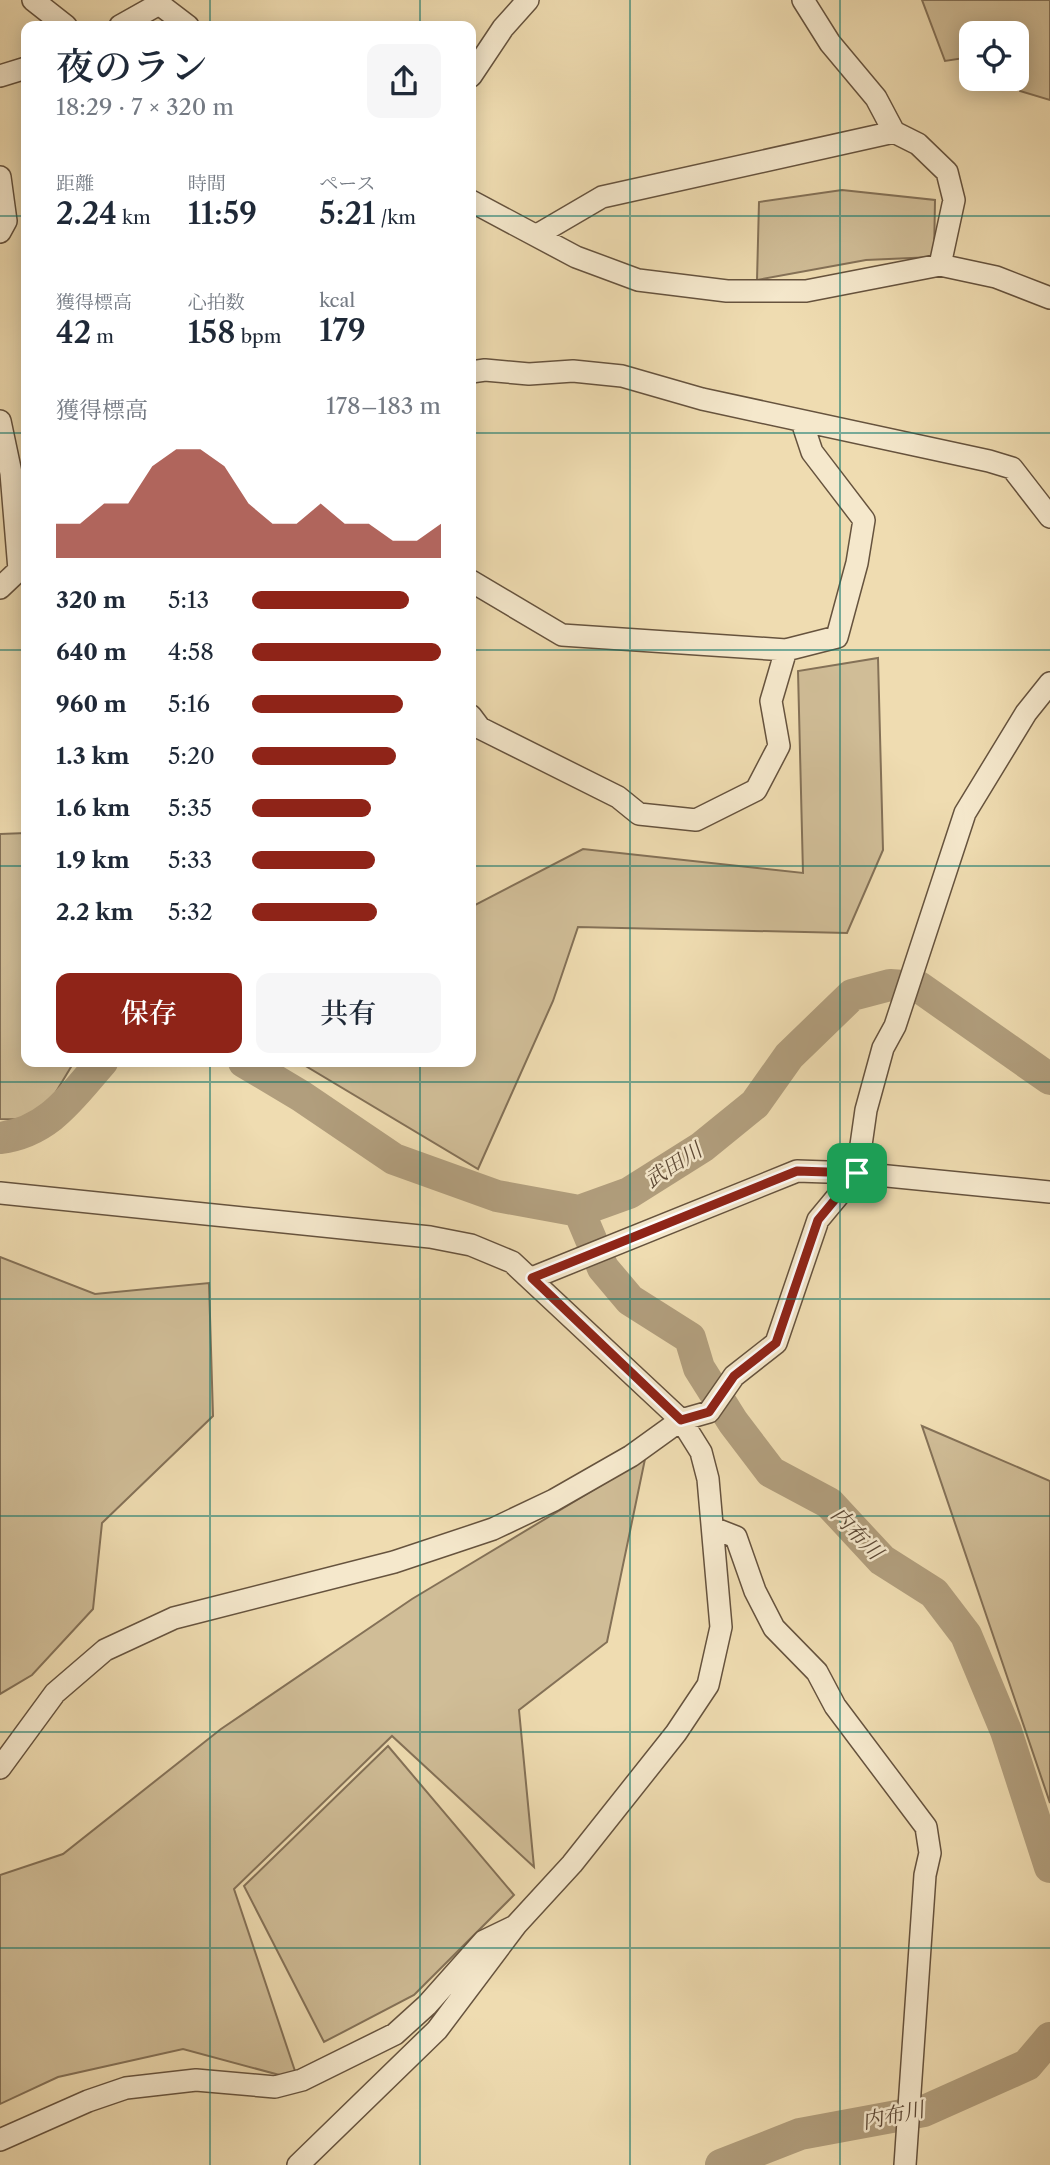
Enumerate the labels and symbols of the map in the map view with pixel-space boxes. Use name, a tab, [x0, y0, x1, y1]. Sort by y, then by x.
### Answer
water label: 武田川	[640, 1136, 708, 1193]
pin	[827, 1143, 887, 1203]
water label: 内布川	[826, 1502, 889, 1566]
water label: 内布川	[860, 2096, 928, 2134]

